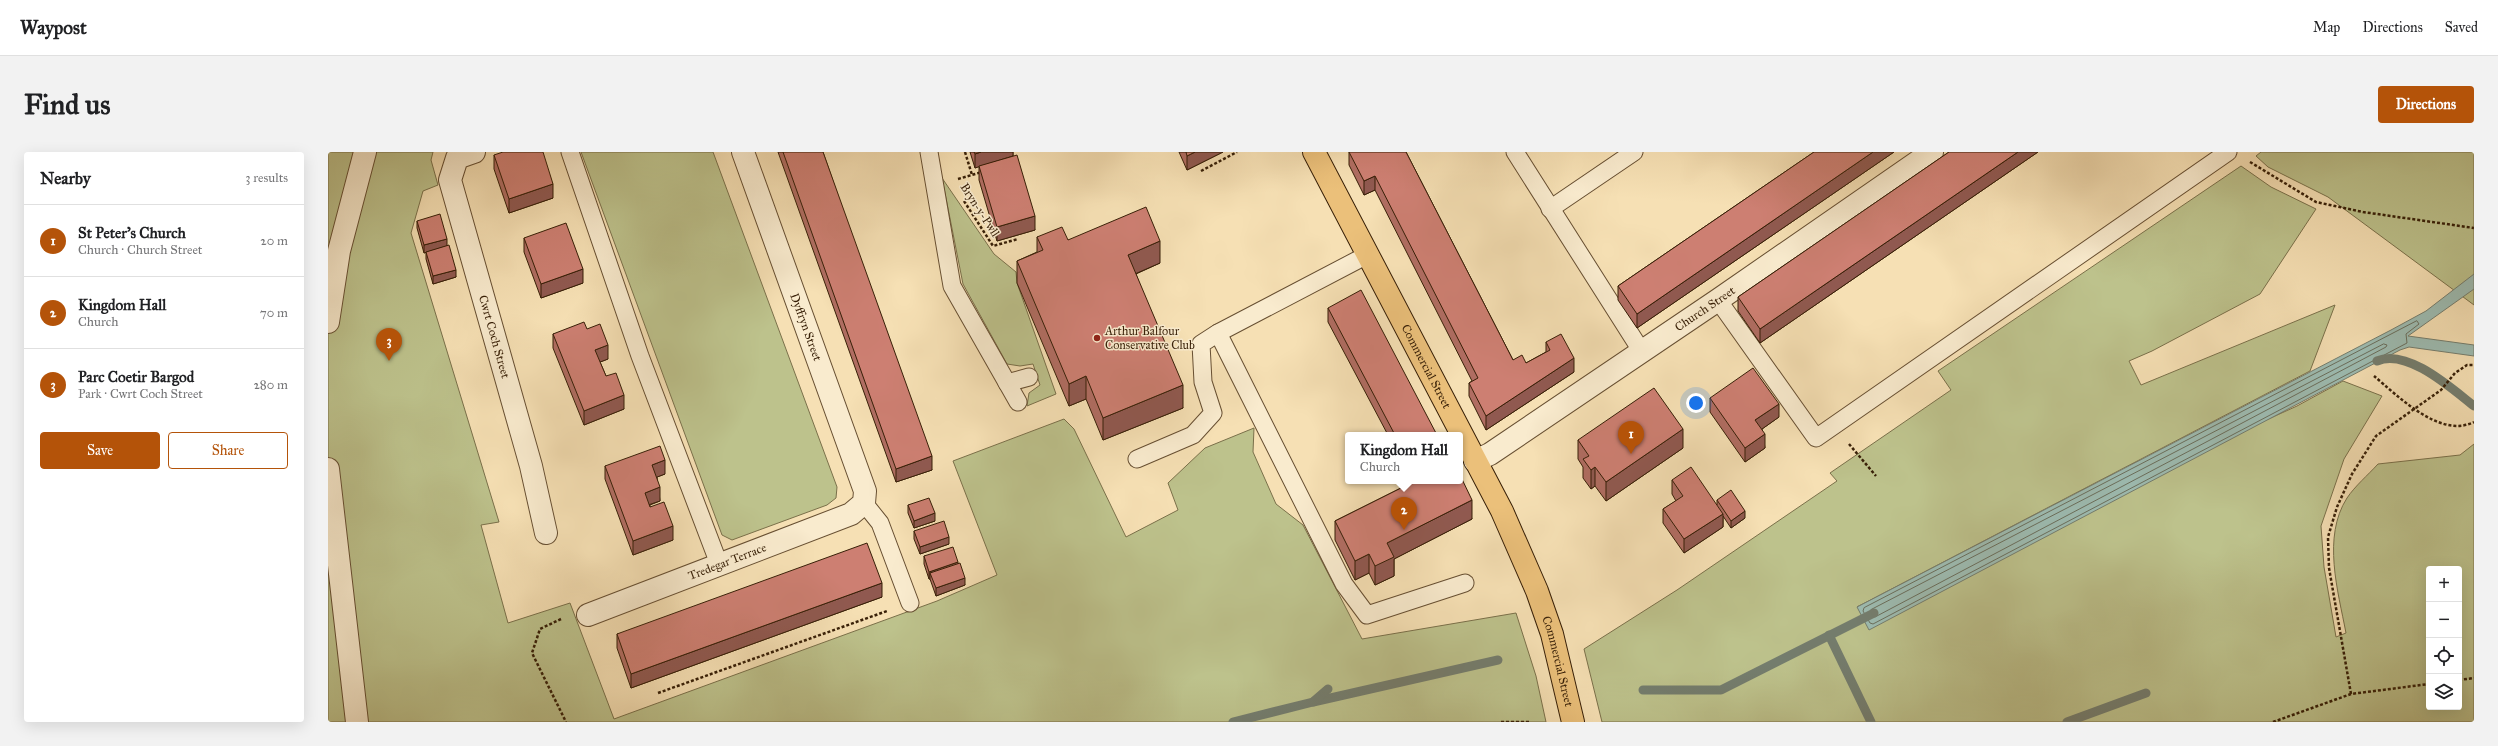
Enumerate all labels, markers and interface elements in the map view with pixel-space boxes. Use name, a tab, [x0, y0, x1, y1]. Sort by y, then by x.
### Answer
text: Waypost	[20, 16, 87, 39]
text: Map	[2313, 19, 2340, 36]
text: Directions	[2362, 19, 2423, 36]
text: Saved	[2445, 19, 2478, 36]
button: Directions	[2378, 86, 2474, 123]
text: Find us	[24, 87, 110, 122]
text: Nearby	[40, 168, 91, 189]
text: 3 results	[245, 170, 288, 186]
street label: Bryn-y-Pwll	[957, 181, 1003, 240]
text: St Peter's Church	[78, 224, 186, 242]
text: 1	[50, 233, 56, 249]
text: 20 m	[260, 233, 288, 249]
text: Church · Church Street	[78, 242, 202, 258]
street label: Church Street	[1672, 283, 1738, 334]
street label: Dyffryn Street	[787, 291, 825, 364]
street label: Cwrt Coch Street	[476, 293, 513, 381]
text: Kingdom Hall	[78, 296, 166, 314]
text: 2	[50, 305, 56, 321]
text: 70 m	[260, 305, 288, 321]
text: Church	[78, 314, 118, 330]
street label: Commercial Street	[1398, 322, 1454, 412]
place label: Arthur Balfour Conservative Club	[1104, 324, 1195, 352]
pin: 3	[376, 328, 402, 361]
marker: Arthur Balfour Conservative Club	[1092, 333, 1102, 343]
text: Parc Coetir Bargod	[78, 368, 194, 386]
text: 3	[50, 377, 56, 393]
text: 280 m	[253, 377, 288, 393]
text: Park · Cwrt Coch Street	[78, 386, 203, 402]
your location	[1686, 393, 1706, 413]
pin: 1	[1618, 421, 1644, 454]
button: Save	[40, 432, 160, 469]
button: Share	[168, 432, 288, 469]
popup	[1345, 432, 1463, 484]
text: Kingdom Hall	[1360, 441, 1448, 459]
text: Church	[1360, 459, 1400, 475]
pin: 2	[1391, 497, 1417, 530]
street label: Tredegar Terrace	[686, 540, 768, 583]
map controls	[2426, 566, 2462, 710]
button: +	[2426, 566, 2462, 602]
button: −	[2426, 602, 2462, 638]
street label: Commercial Street	[1539, 614, 1576, 709]
button: locate	[2426, 638, 2462, 674]
button: layers	[2426, 674, 2462, 710]

